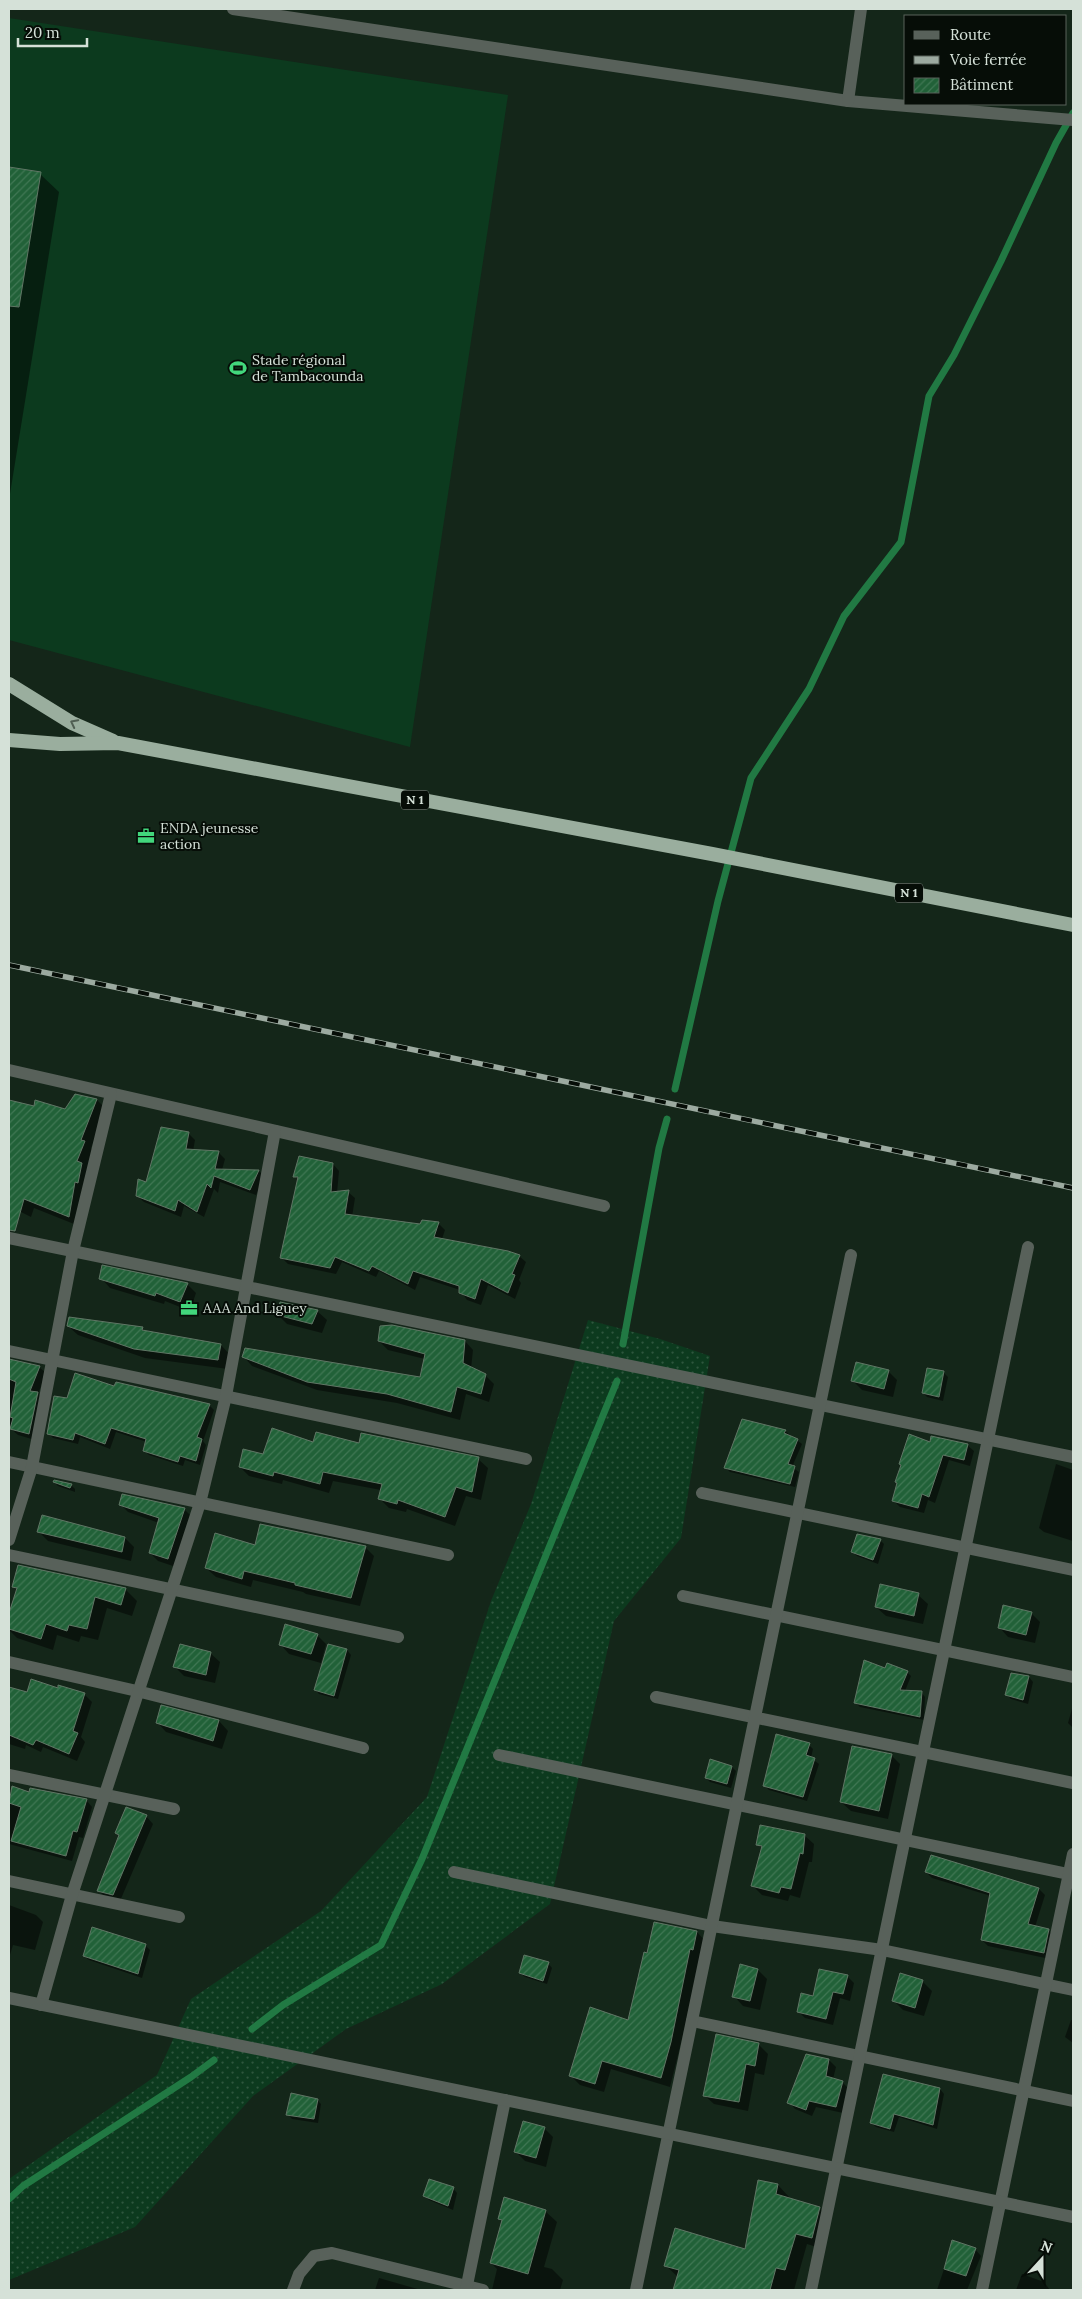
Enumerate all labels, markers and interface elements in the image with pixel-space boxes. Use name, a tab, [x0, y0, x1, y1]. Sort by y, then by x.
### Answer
scale bar	[18, 15, 86, 47]
legend	[904, 15, 1067, 105]
text: 20 m	[25, 23, 60, 42]
text: Route	[950, 25, 991, 44]
text: Voie ferrée	[949, 50, 1026, 69]
text: Bâtiment	[950, 75, 1013, 94]
place label: Stade régional de Tambacounda	[252, 351, 363, 385]
sports icon: Stade régional de Tambacounda	[228, 358, 248, 378]
one-way arrow	[70, 719, 79, 729]
road number: N 1	[401, 790, 429, 810]
place label: ENDA jeunesse action	[160, 819, 259, 853]
office icon: ENDA jeunesse action	[136, 826, 156, 846]
road number: N 1	[895, 884, 923, 902]
office icon: AAA And Liguey	[179, 1298, 199, 1318]
place label: AAA And Liguey	[202, 1299, 307, 1317]
north arrow	[1017, 2234, 1067, 2284]
text: N	[1038, 2237, 1055, 2257]

